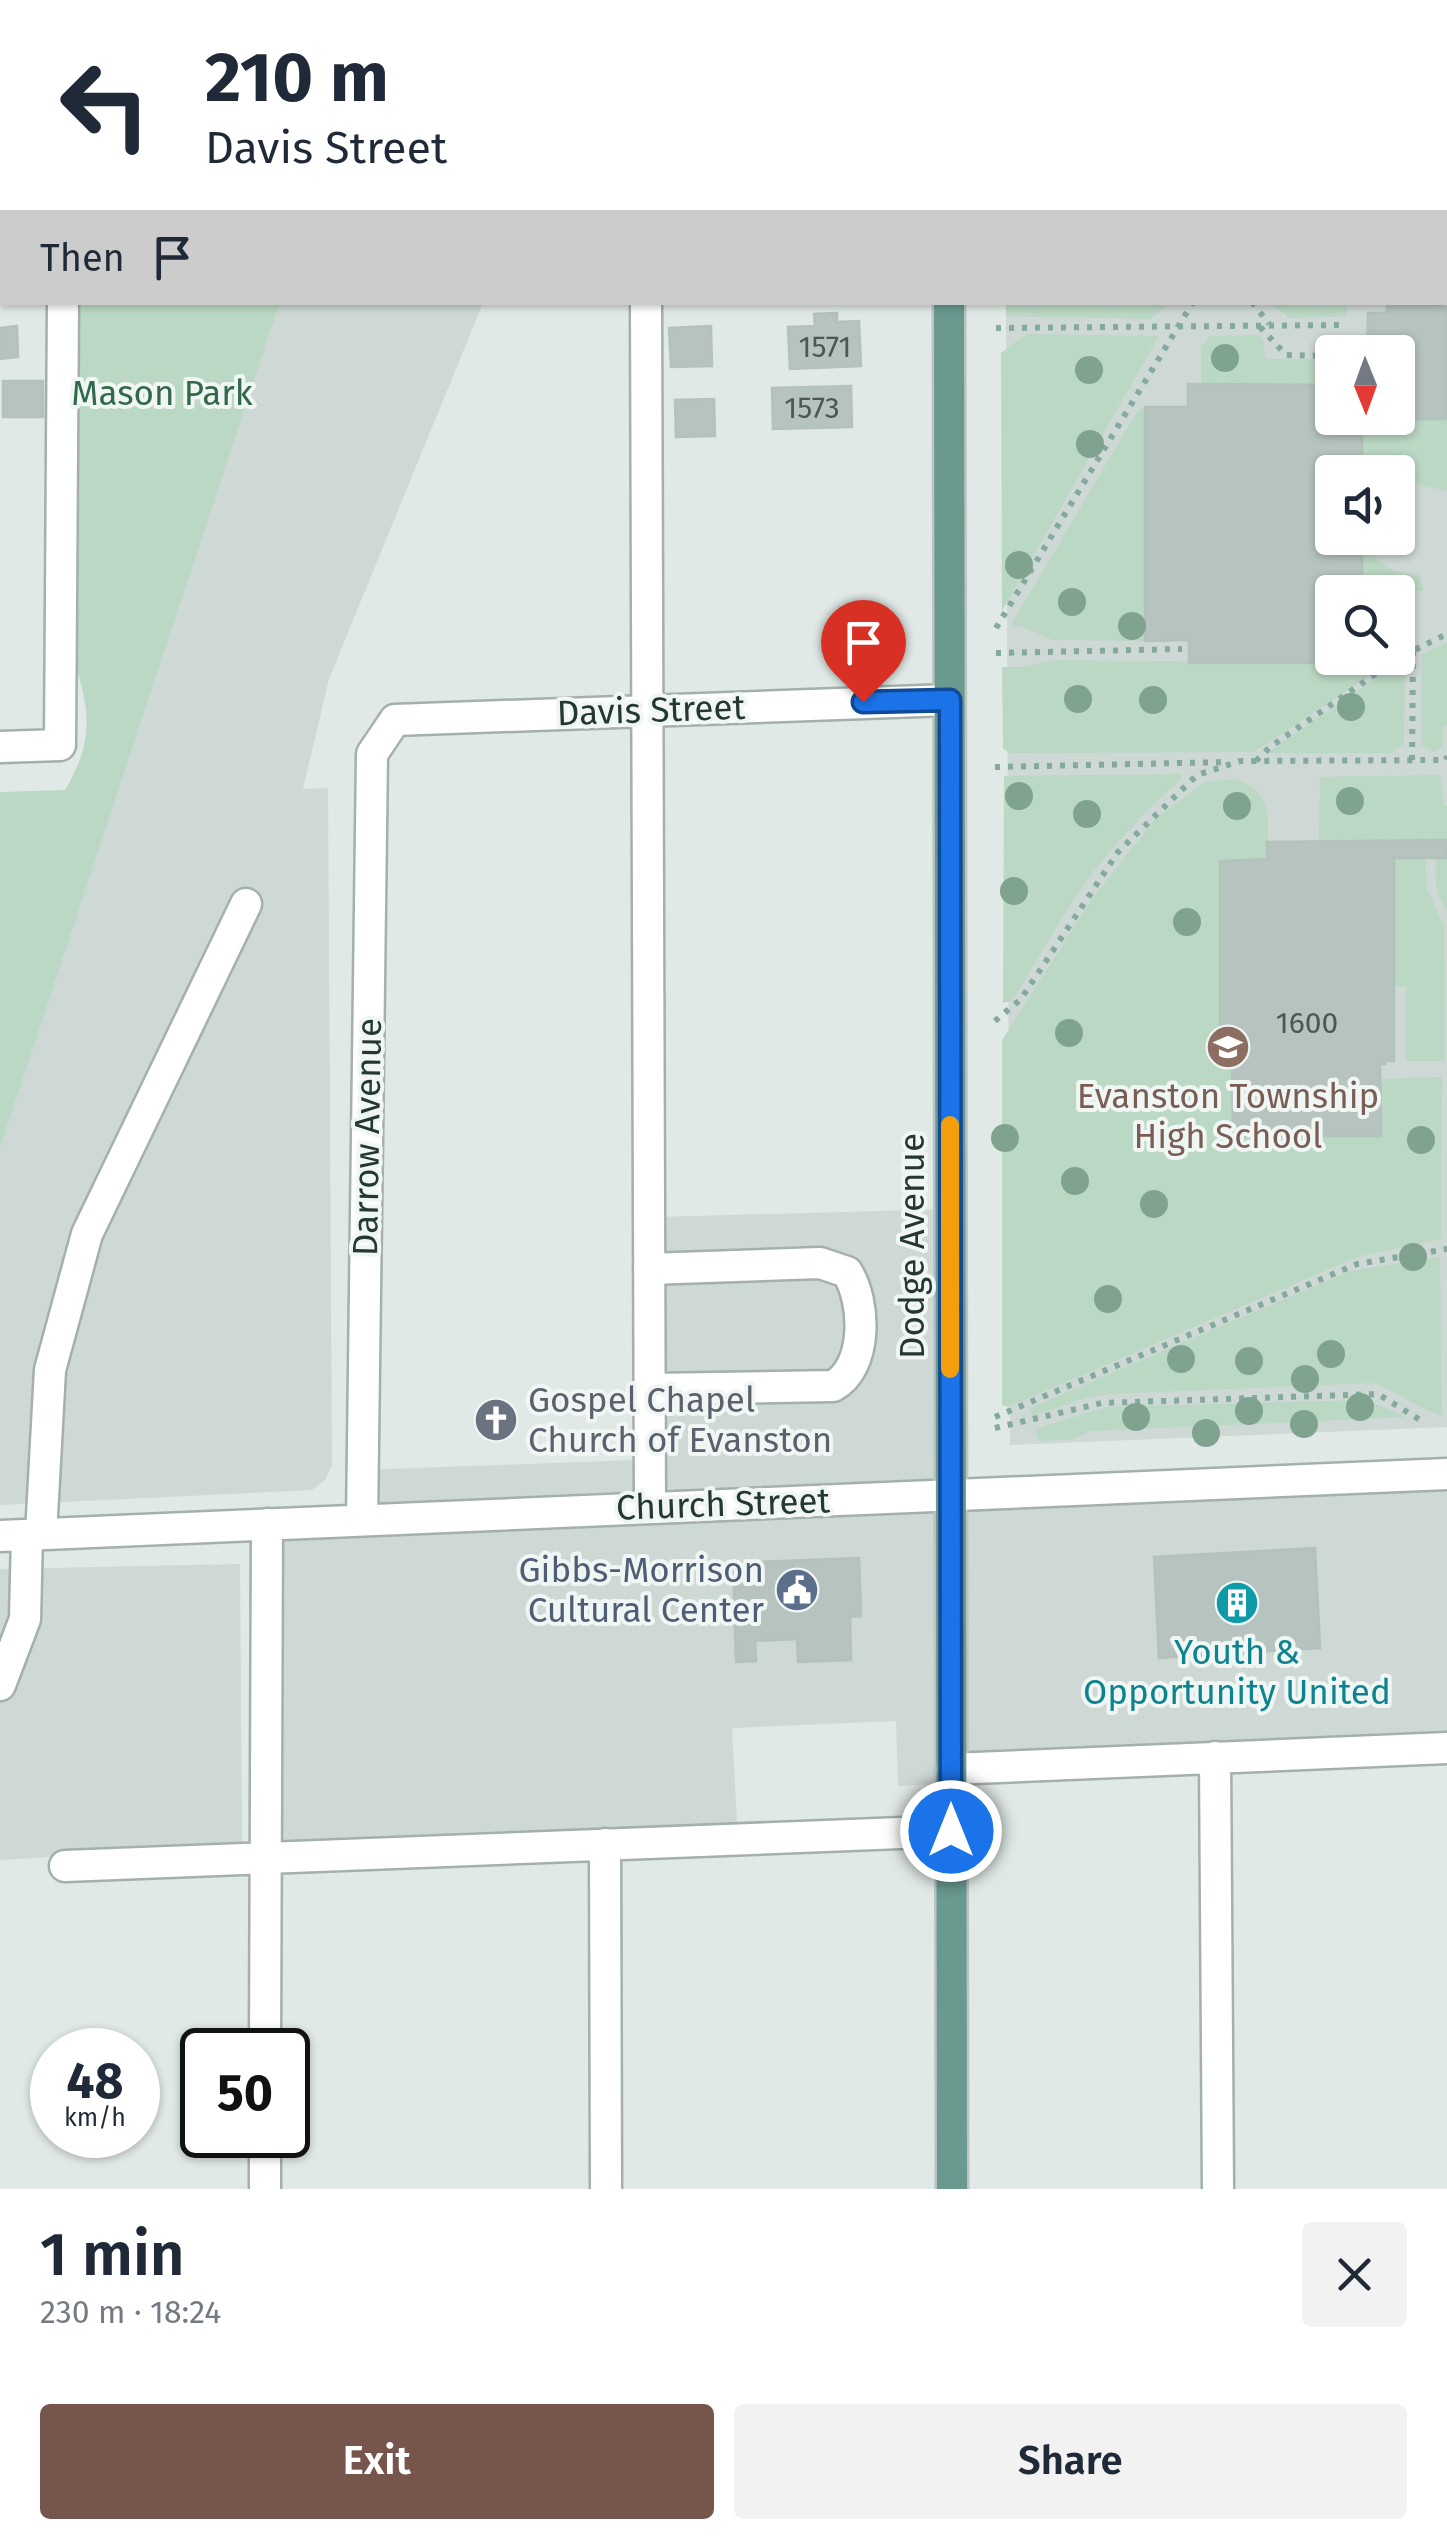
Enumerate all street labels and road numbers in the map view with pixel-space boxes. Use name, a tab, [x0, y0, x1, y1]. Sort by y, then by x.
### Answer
street label: Davis Street	[556, 686, 746, 734]
street label: Darrow Avenue	[344, 1018, 390, 1256]
street label: Dodge Avenue	[891, 1133, 933, 1359]
street label: Church Street	[615, 1479, 831, 1529]

